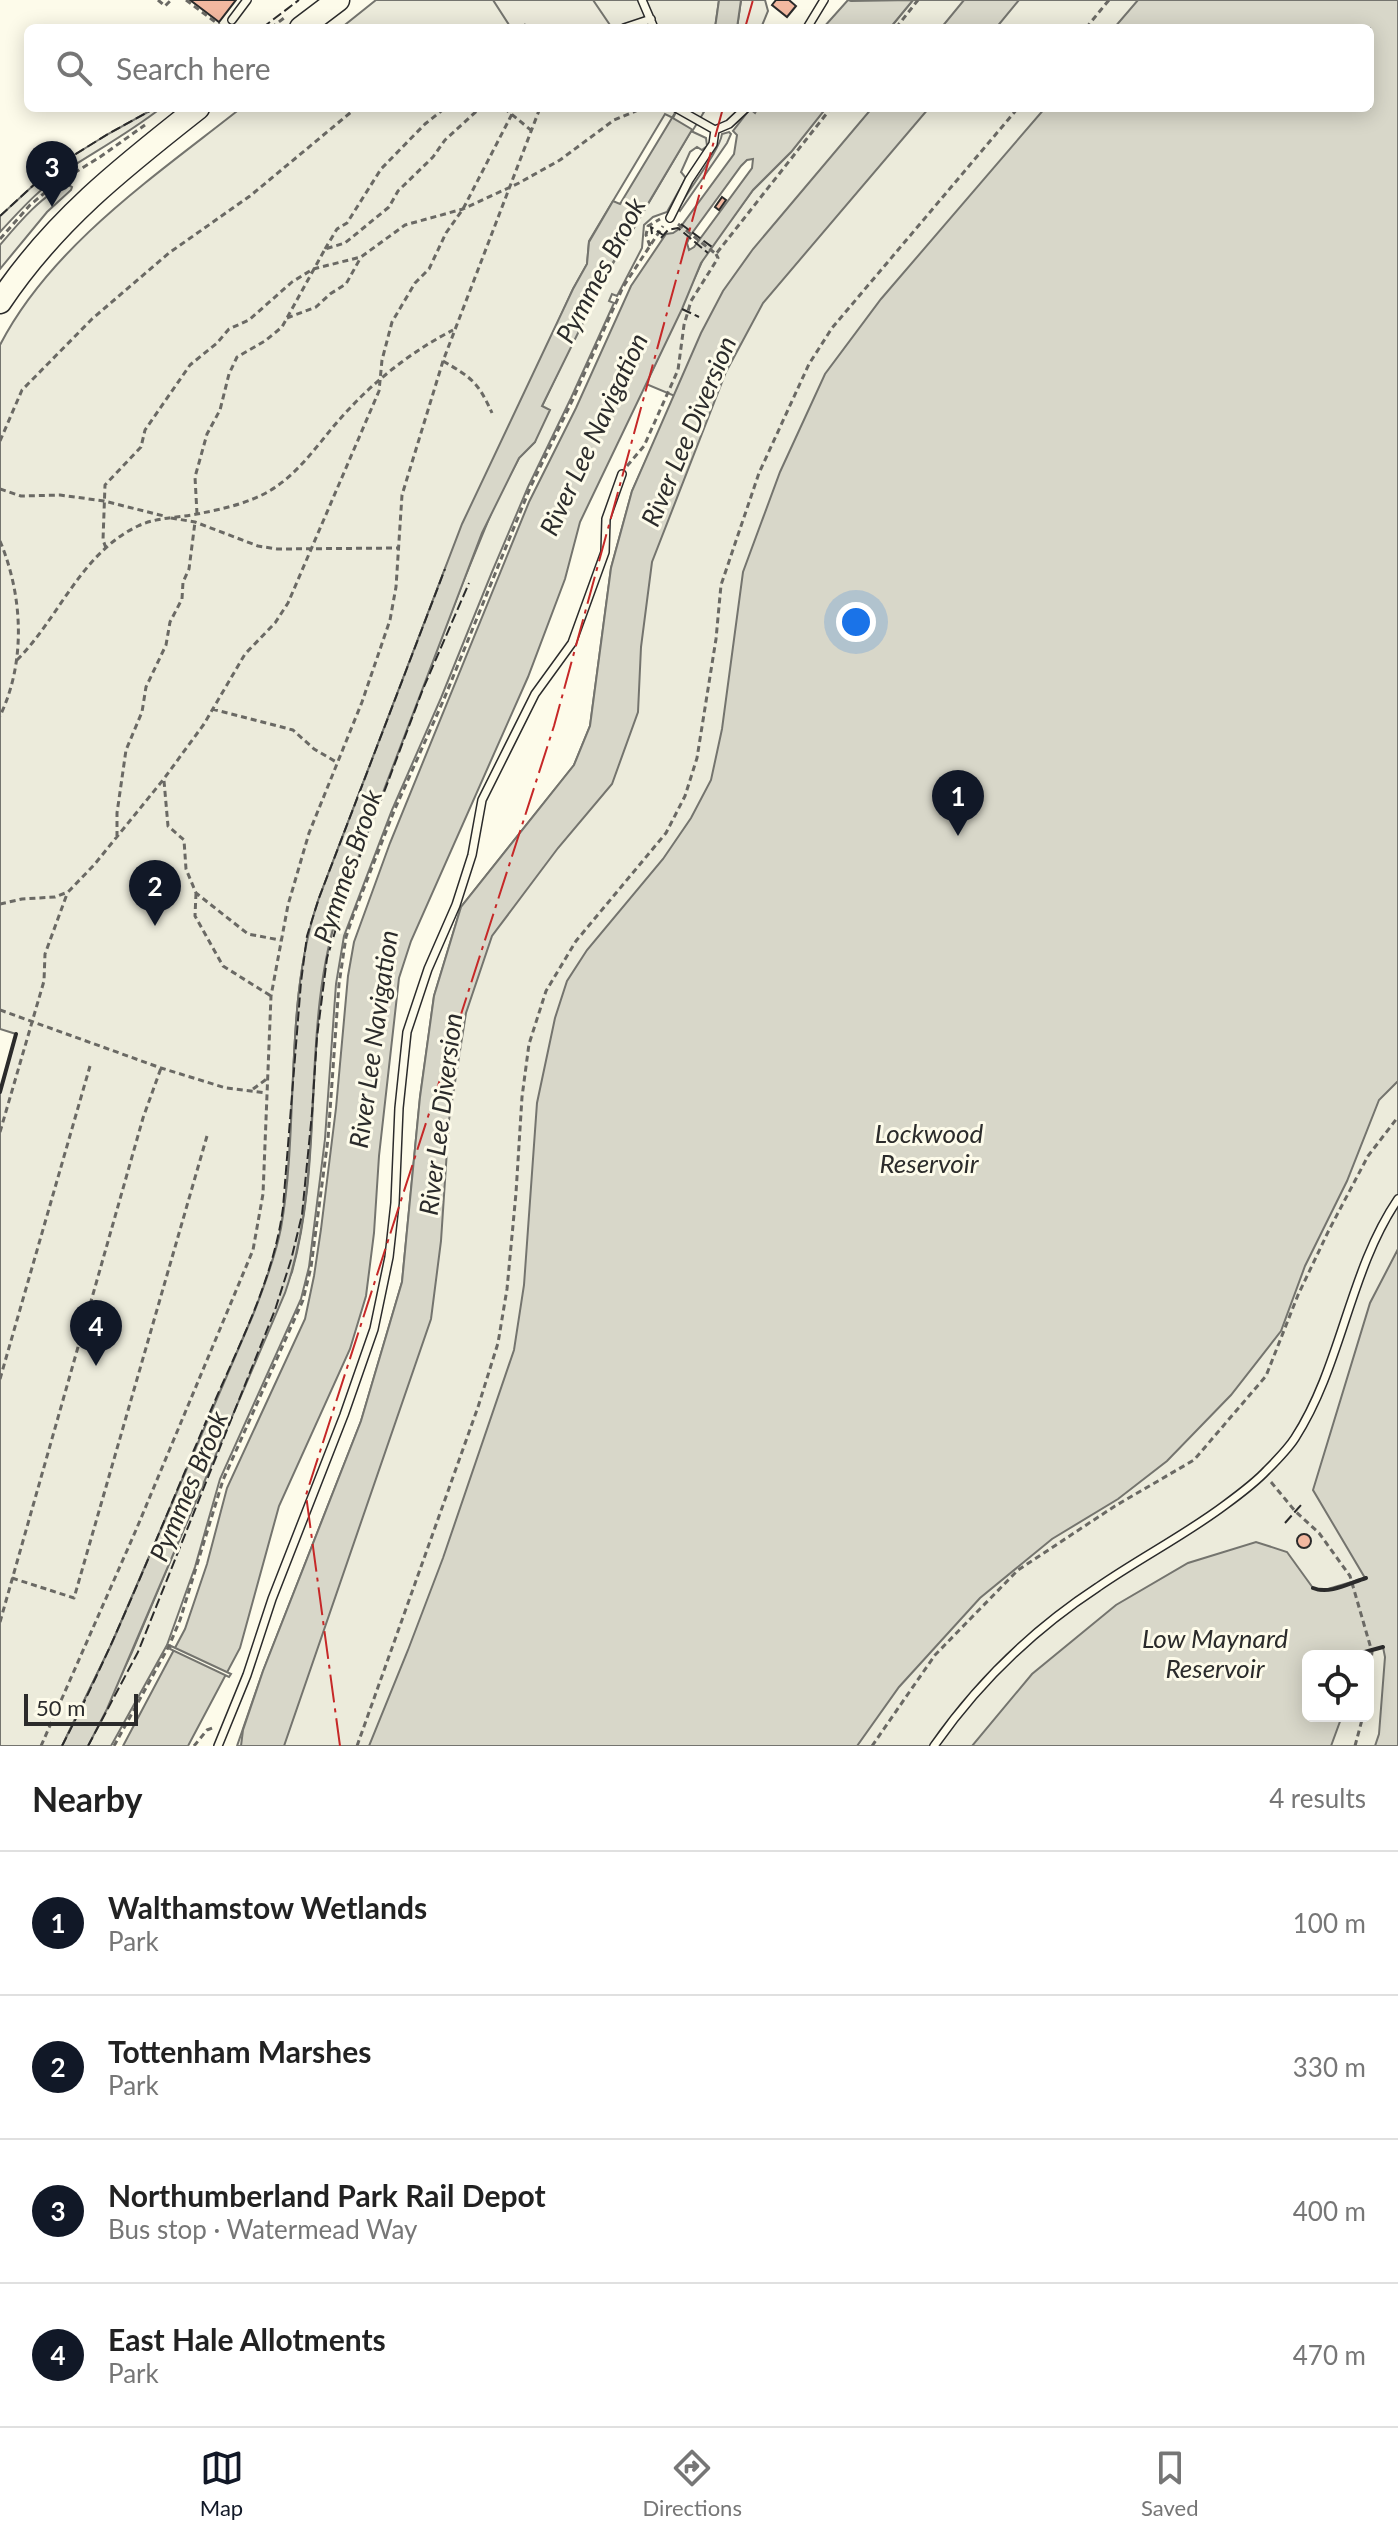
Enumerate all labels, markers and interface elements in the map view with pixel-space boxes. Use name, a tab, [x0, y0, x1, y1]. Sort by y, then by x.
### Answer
search box	[24, 24, 1374, 112]
icon: search	[52, 46, 96, 90]
text: Search here	[116, 50, 271, 86]
pin: 3	[26, 141, 78, 207]
water label: Pymmes Brook	[548, 191, 652, 348]
water label: River Lee Navigation	[532, 328, 654, 540]
water label: River Lee Diversion	[634, 331, 742, 531]
your location	[836, 602, 876, 642]
pin: 1	[932, 770, 984, 836]
water label: Pymmes Brook	[306, 784, 388, 947]
pin: 2	[129, 860, 181, 926]
water label: River Lee Navigation	[342, 928, 404, 1150]
water label: River Lee Diversion	[412, 1011, 468, 1217]
water label: Lockwood Reservoir	[875, 1117, 983, 1179]
pin: 4	[70, 1300, 122, 1366]
water label: Pymmes Brook	[142, 1405, 234, 1566]
water label: Low Maynard Reservoir	[1142, 1622, 1288, 1684]
map controls	[1302, 1650, 1374, 1722]
button: locate	[1302, 1650, 1374, 1722]
scale bar	[24, 1690, 138, 1726]
text: 50 m	[36, 1694, 85, 1721]
text: Nearby	[32, 1778, 143, 1819]
text: 4 results	[1269, 1782, 1366, 1814]
text: Walthamstow Wetlands	[108, 1889, 427, 1925]
text: 1	[50, 1907, 66, 1939]
text: 100 m	[1293, 1907, 1366, 1939]
text: Park	[108, 1925, 159, 1957]
text: Tottenham Marshes	[108, 2033, 371, 2069]
text: 2	[50, 2051, 66, 2083]
text: 330 m	[1293, 2051, 1366, 2083]
text: Park	[108, 2069, 159, 2101]
text: Northumberland Park Rail Depot	[108, 2177, 546, 2213]
text: 3	[50, 2195, 66, 2227]
text: 400 m	[1293, 2195, 1366, 2227]
text: Bus stop · Watermead Way	[108, 2213, 418, 2245]
text: East Hale Allotments	[108, 2321, 386, 2357]
text: 4	[50, 2339, 66, 2371]
text: 470 m	[1293, 2339, 1366, 2371]
text: Park	[108, 2357, 159, 2389]
tab: Map	[200, 2446, 244, 2521]
tab: Directions	[643, 2446, 742, 2521]
tab: Saved	[1141, 2446, 1198, 2521]

